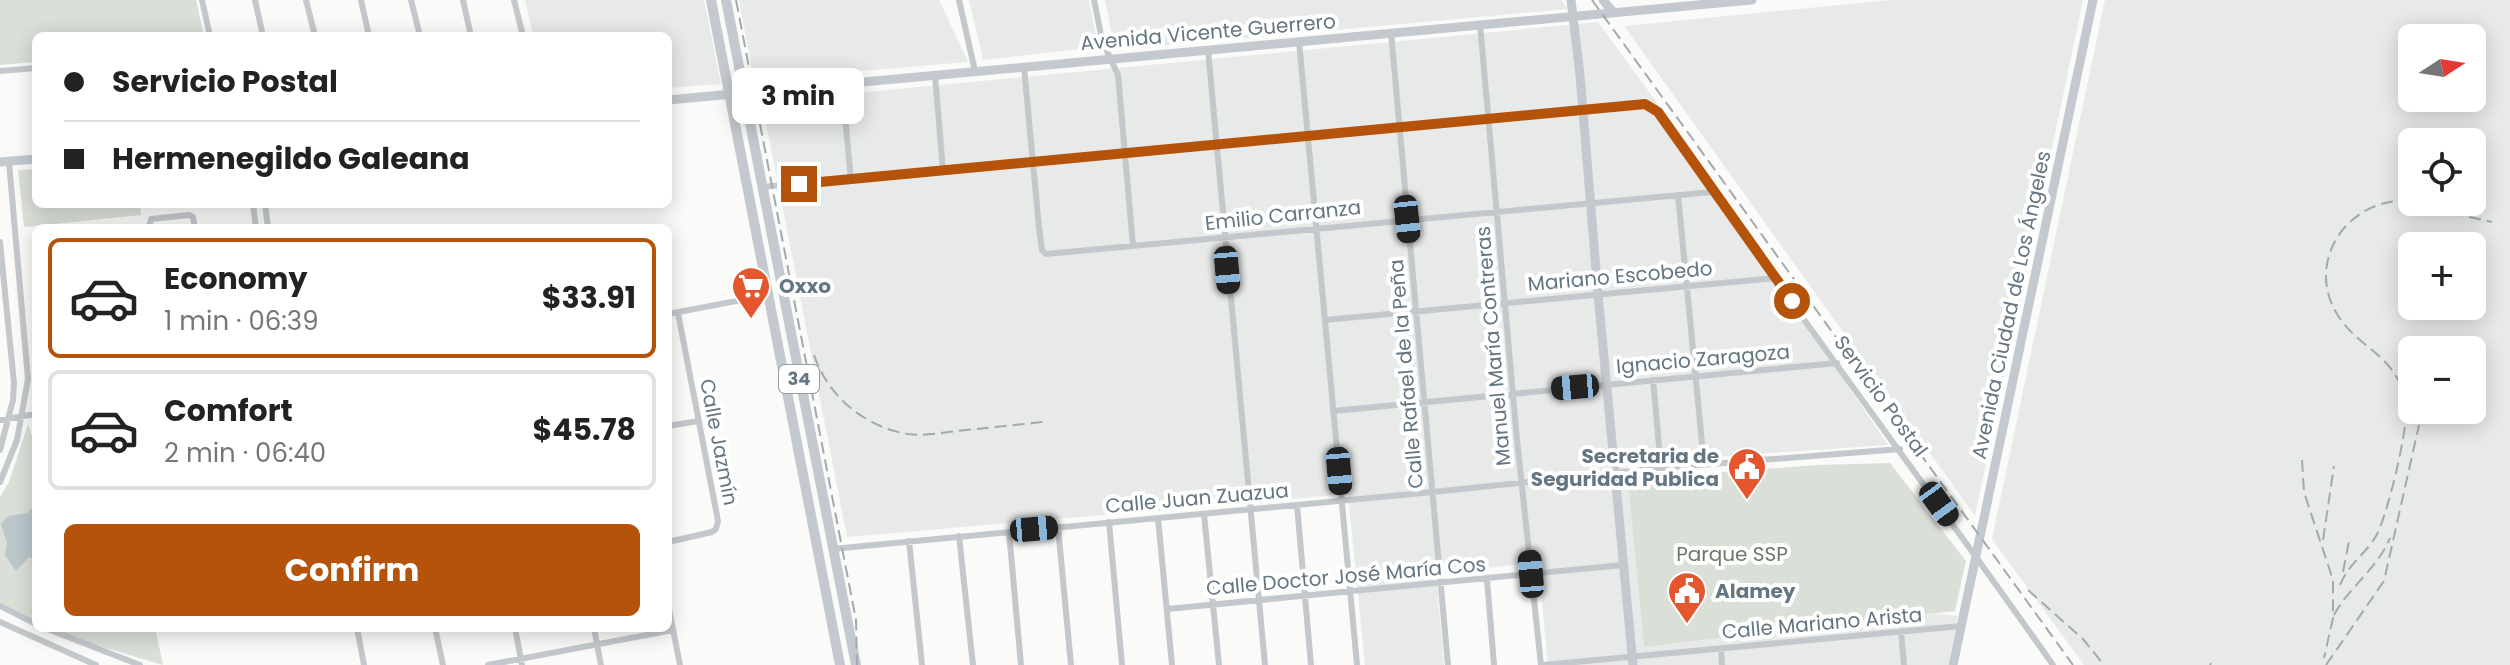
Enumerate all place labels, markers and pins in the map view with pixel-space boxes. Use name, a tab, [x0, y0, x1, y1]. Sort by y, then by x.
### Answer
supermarket icon: Oxxo	[730, 265, 772, 320]
place label: Oxxo	[779, 272, 831, 300]
place label: Secretaria de Seguridad Publica	[1531, 442, 1719, 493]
public building icon: Secretaria de Seguridad Publica	[1726, 446, 1768, 501]
public building icon: Alamey	[1666, 570, 1708, 625]
place label: Alamey	[1715, 577, 1796, 605]

